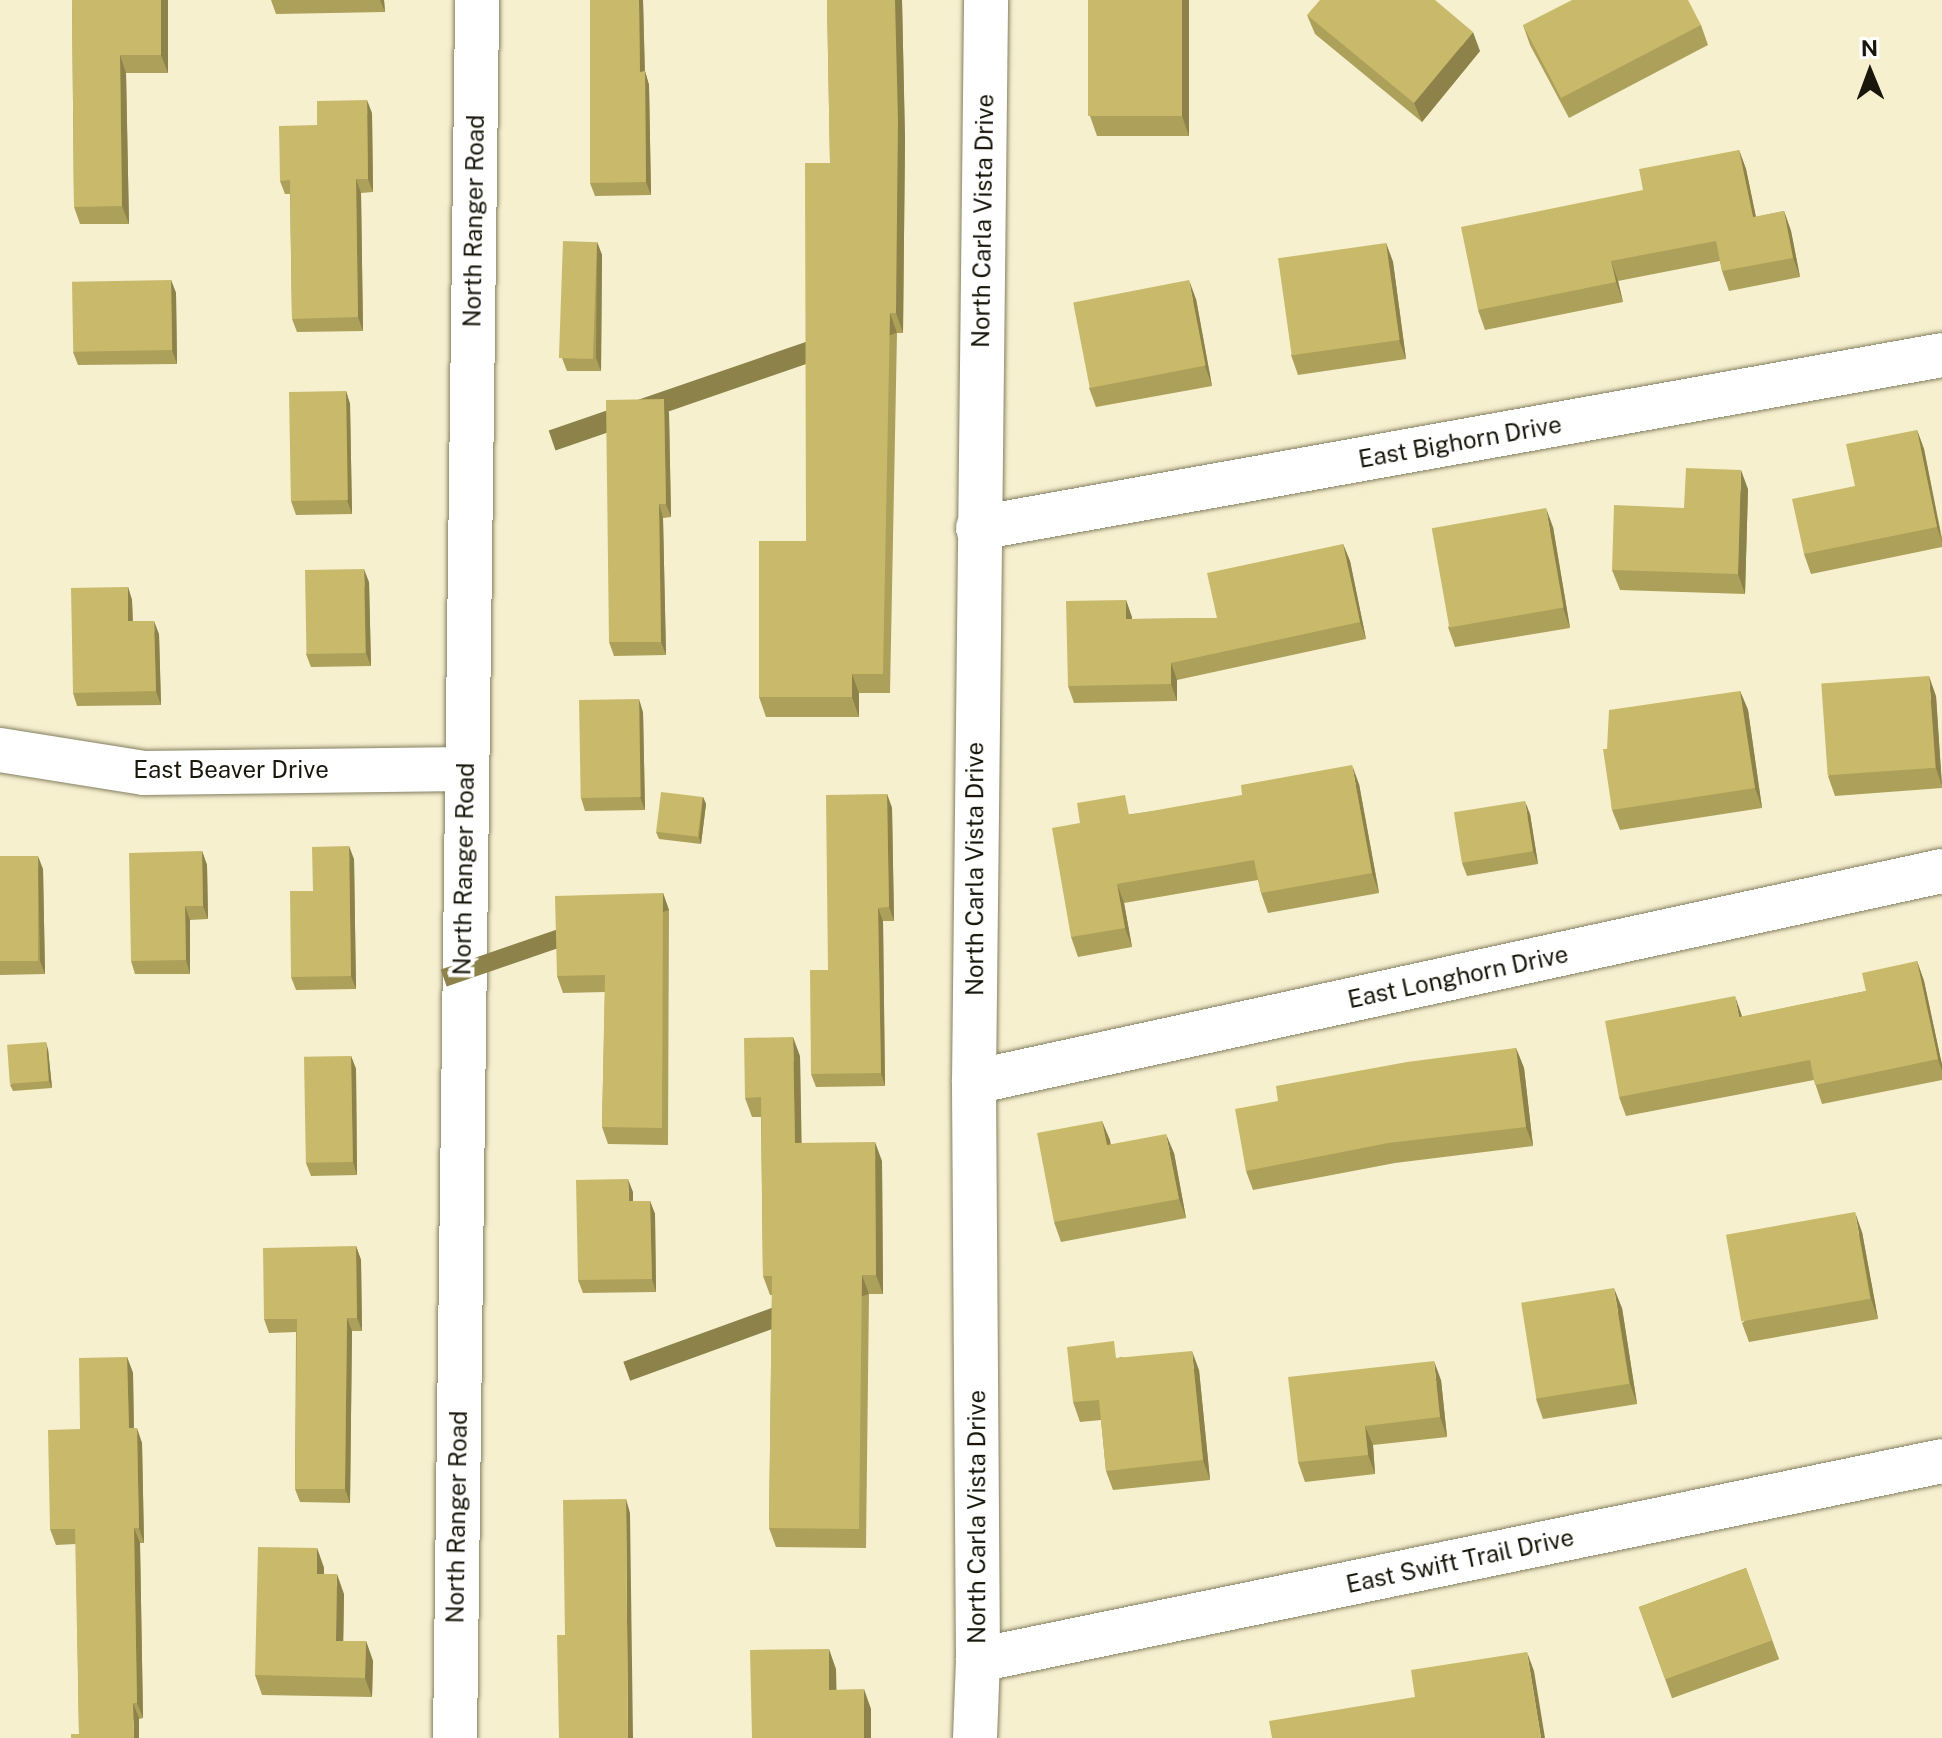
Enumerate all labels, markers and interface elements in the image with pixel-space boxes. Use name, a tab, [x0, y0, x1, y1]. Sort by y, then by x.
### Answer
north arrow	[1830, 32, 1910, 112]
text: N	[1861, 35, 1878, 61]
street label: North Carla Vista Drive	[966, 93, 1000, 349]
street label: North Ranger Road	[458, 114, 490, 328]
street label: East Bighorn Drive	[1356, 410, 1564, 474]
street label: North Carla Vista Drive	[961, 742, 989, 996]
street label: East Beaver Drive	[133, 756, 329, 784]
street label: North Ranger Road	[448, 762, 480, 976]
street label: East Longhorn Drive	[1345, 940, 1571, 1014]
street label: North Carla Vista Drive	[963, 1390, 991, 1644]
street label: North Ranger Road	[441, 1410, 473, 1624]
street label: East Swift Trail Drive	[1344, 1523, 1576, 1599]

